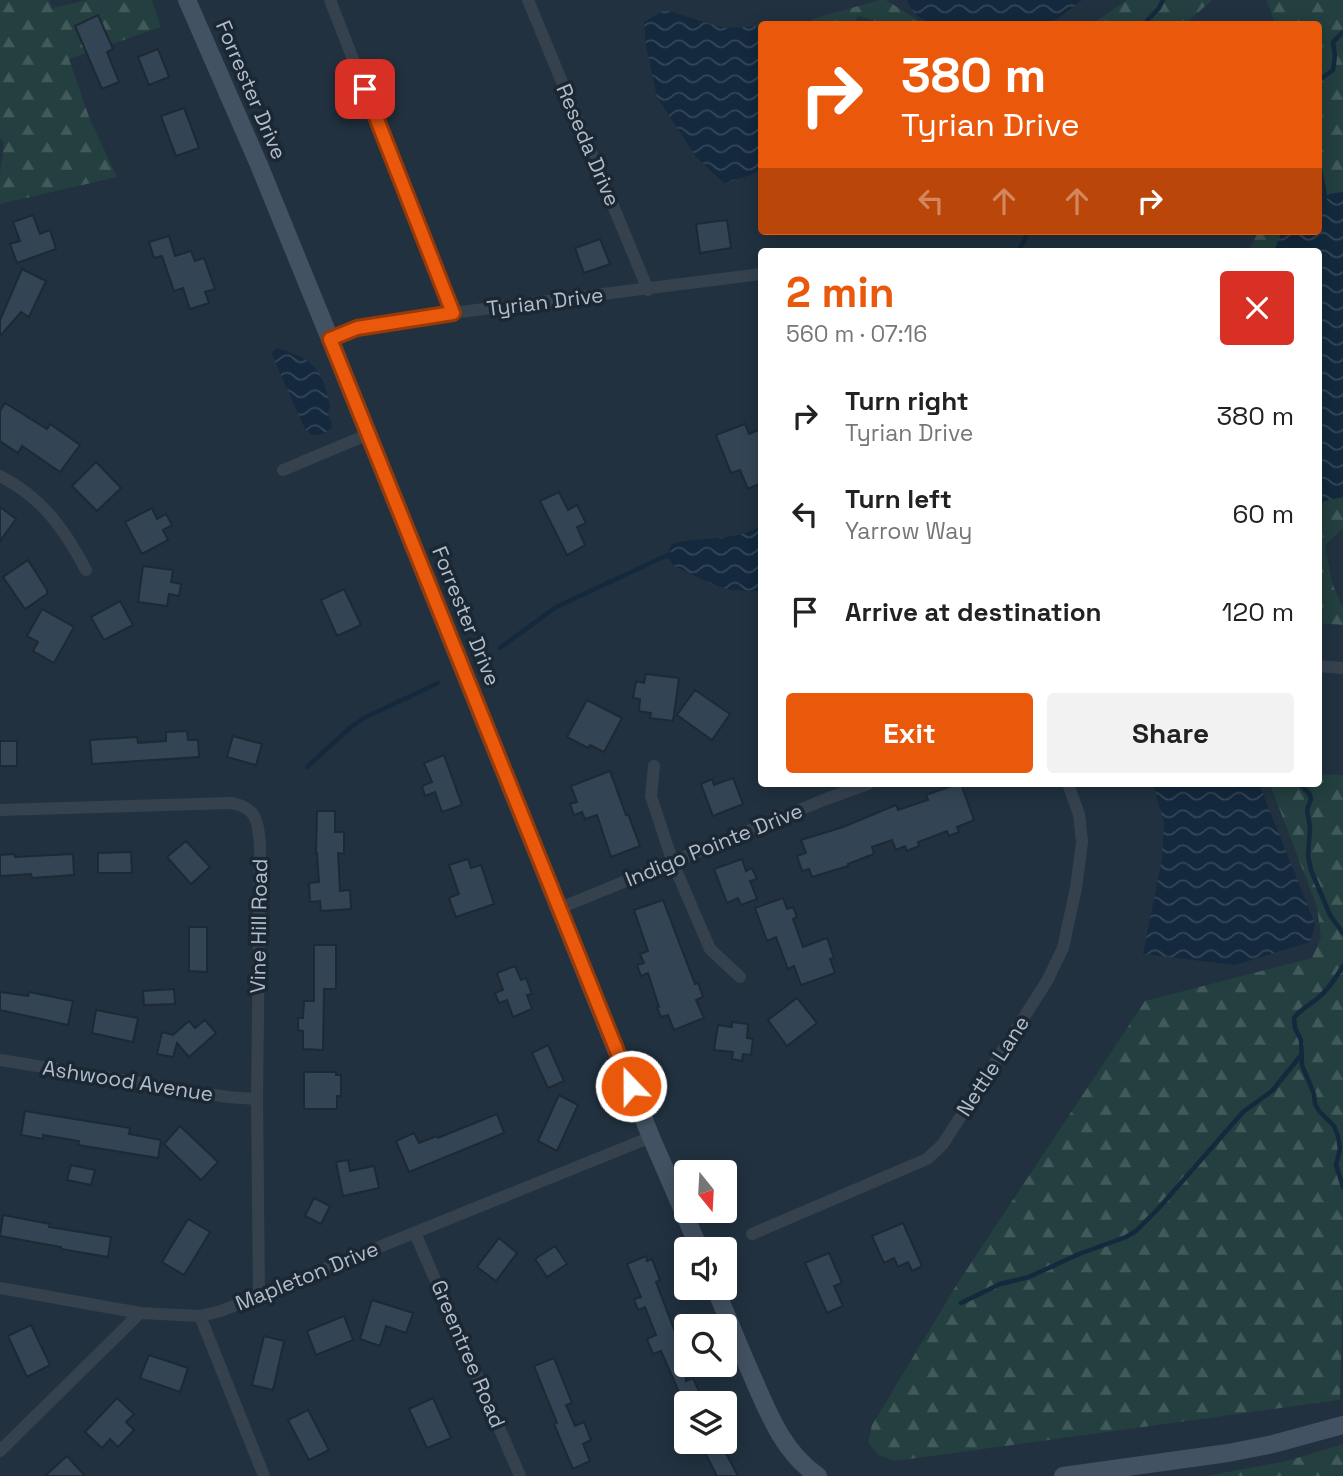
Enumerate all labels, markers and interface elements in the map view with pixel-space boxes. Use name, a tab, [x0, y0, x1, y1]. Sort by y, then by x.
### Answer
street label: Forrester Drive	[210, 16, 293, 163]
text: 380 m	[901, 44, 1046, 106]
icon: right	[786, 49, 877, 140]
pin	[335, 59, 395, 119]
icon: arrive	[346, 70, 384, 108]
street label: Reseda Drive	[551, 79, 626, 210]
text: Tyrian Drive	[901, 105, 1080, 145]
icon: left	[912, 182, 950, 220]
icon: ahead	[985, 182, 1023, 220]
icon: ahead	[1058, 182, 1096, 220]
icon: right	[1131, 182, 1169, 220]
text: 2 min	[786, 266, 895, 319]
button: close	[1220, 271, 1294, 345]
street label: Tyrian Drive	[485, 281, 605, 322]
text: 560 m · 07:16	[786, 319, 927, 349]
text: Turn right	[845, 384, 969, 418]
icon: right	[786, 397, 824, 435]
text: 380 m	[1216, 399, 1294, 433]
text: Tyrian Drive	[845, 418, 973, 448]
text: Turn left	[845, 482, 952, 516]
icon: left	[786, 495, 824, 533]
text: 60 m	[1232, 497, 1294, 531]
text: Yarrow Way	[845, 516, 972, 546]
street label: Forrester Drive	[426, 542, 507, 690]
icon: arrive	[786, 593, 824, 631]
text: Arrive at destination	[845, 595, 1102, 629]
text: 120 m	[1222, 595, 1294, 629]
button: Exit	[786, 693, 1033, 773]
button: Share	[1047, 693, 1294, 773]
street label: Indigo Pointe Drive	[621, 797, 806, 892]
street label: Vine Hill Road	[244, 858, 273, 994]
street label: Nettle Lane	[950, 1010, 1035, 1121]
position arrow	[594, 1049, 668, 1123]
street label: Ashwood Avenue	[41, 1054, 215, 1107]
north arrow	[674, 1160, 737, 1223]
map controls	[674, 1160, 737, 1454]
street label: Mapleton Drive	[231, 1235, 382, 1316]
button: sound	[674, 1237, 737, 1300]
street label: Greentree Road	[425, 1276, 512, 1432]
button: search	[674, 1314, 737, 1377]
button: layers	[674, 1391, 737, 1454]

